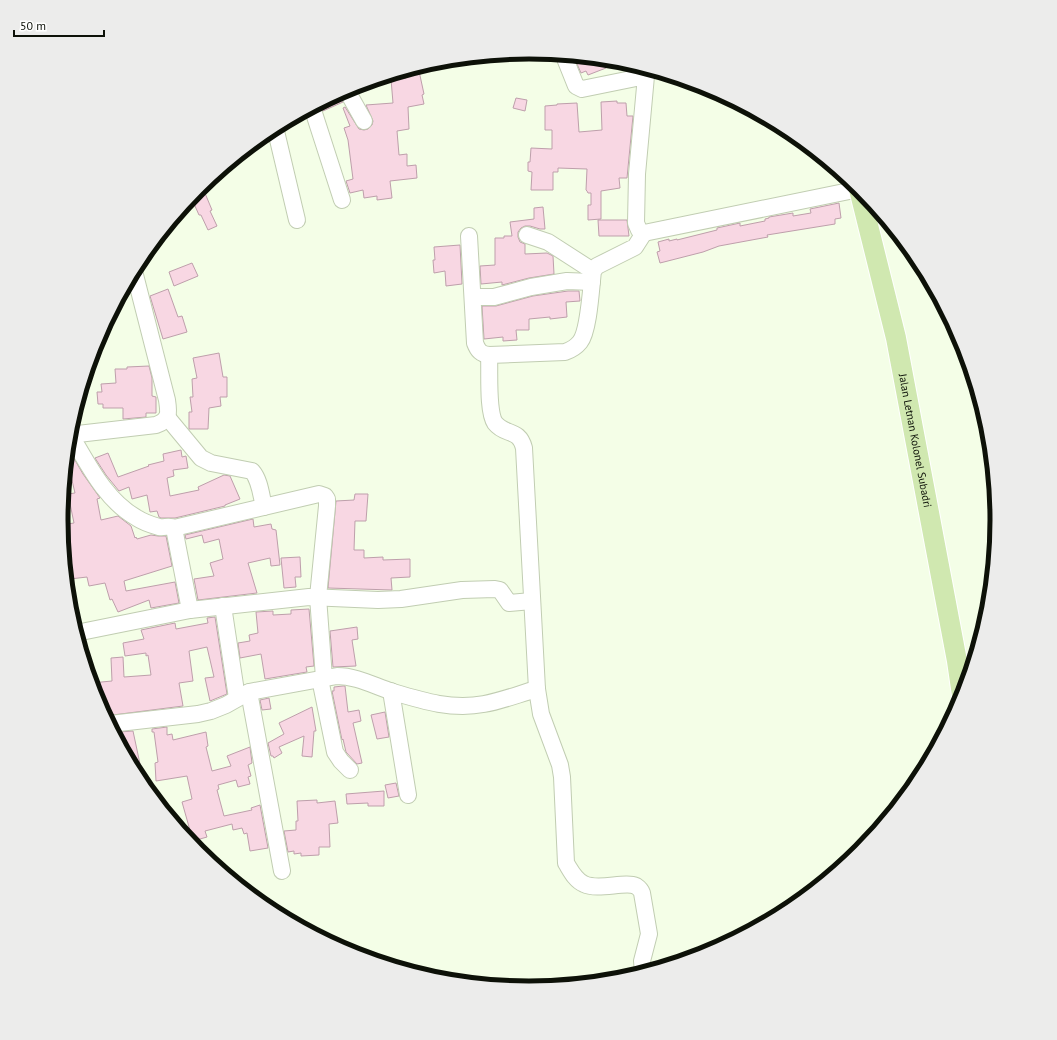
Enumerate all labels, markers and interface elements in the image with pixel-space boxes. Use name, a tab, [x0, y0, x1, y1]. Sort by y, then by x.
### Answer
scale bar	[14, 12, 104, 38]
text: 50 m	[20, 18, 46, 33]
street label: Jalan Letnan Kolonel Subadri	[896, 372, 935, 509]

